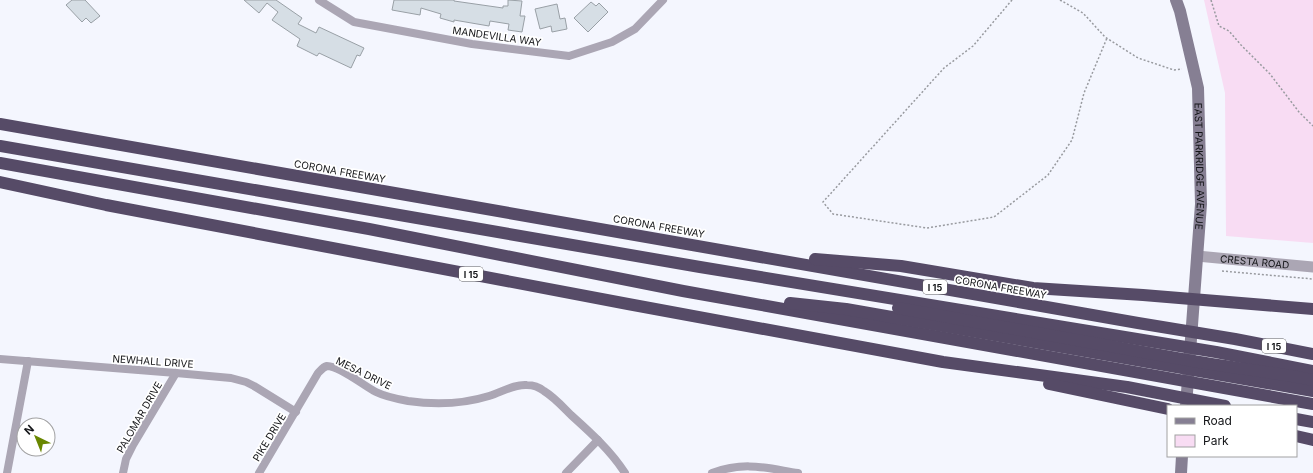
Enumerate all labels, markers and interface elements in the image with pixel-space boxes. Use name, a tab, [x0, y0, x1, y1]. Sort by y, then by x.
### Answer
street label: MANDEVILLA WAY	[452, 24, 542, 48]
street label: EAST PARKRIDGE AVENUE	[1192, 102, 1207, 230]
street label: CORONA FREEWAY	[293, 157, 387, 185]
street label: CORONA FREEWAY	[612, 212, 706, 240]
street label: CRESTA ROAD	[1220, 252, 1290, 271]
road number: I 15	[459, 267, 483, 281]
street label: CORONA FREEWAY	[954, 273, 1048, 301]
road number: I 15	[923, 280, 947, 294]
road number: I 15	[1262, 339, 1286, 353]
street label: NEWHALL DRIVE	[112, 352, 194, 370]
street label: MESA DRIVE	[334, 354, 394, 392]
street label: PALOMAR DRIVE	[114, 379, 164, 455]
legend	[1167, 405, 1297, 457]
street label: PIKE DRIVE	[250, 411, 288, 463]
text: Road	[1203, 413, 1232, 428]
north arrow	[16, 417, 56, 457]
text: N	[21, 422, 37, 438]
text: Park	[1203, 433, 1229, 448]

